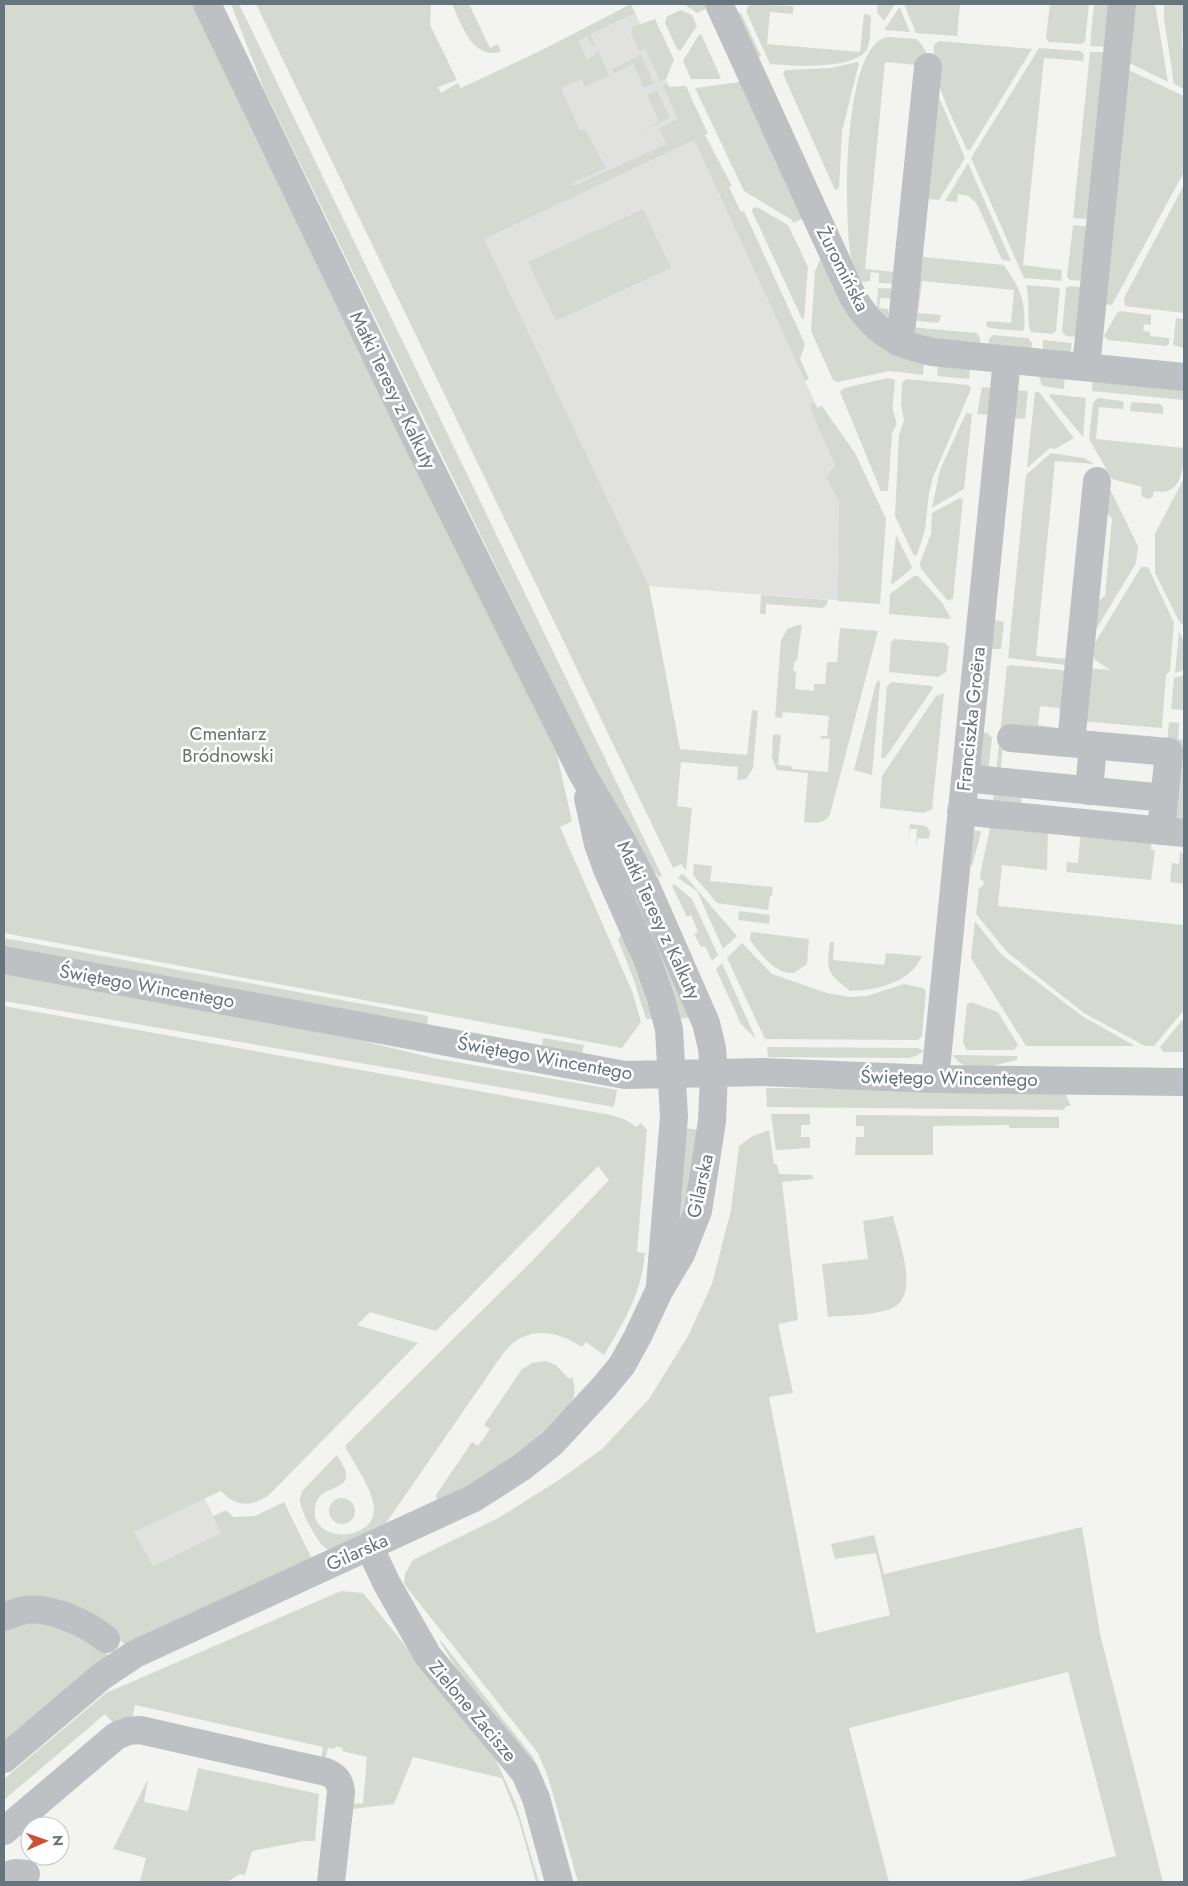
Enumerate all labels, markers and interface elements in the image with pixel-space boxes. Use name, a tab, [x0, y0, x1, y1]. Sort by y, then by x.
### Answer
street label: Żuromińska	[810, 222, 876, 316]
street label: Matki Teresy z Kalkuty	[343, 307, 443, 474]
street label: Franciszka Groëra	[950, 645, 992, 793]
park label: Cmentarz Bródnowski	[182, 720, 274, 769]
street label: Matki Teresy z Kalkuty	[610, 836, 708, 1004]
street label: Świętego Wincentego	[57, 957, 237, 1015]
street label: Świętego Wincentego	[455, 1029, 635, 1087]
street label: Świętego Wincentego	[860, 1063, 1038, 1093]
street label: Gilarska	[680, 1151, 720, 1221]
street label: Gilarska	[322, 1526, 392, 1578]
street label: Zielone Zacisze	[423, 1655, 524, 1768]
north arrow	[20, 1816, 70, 1866]
text: N	[48, 1835, 68, 1846]

